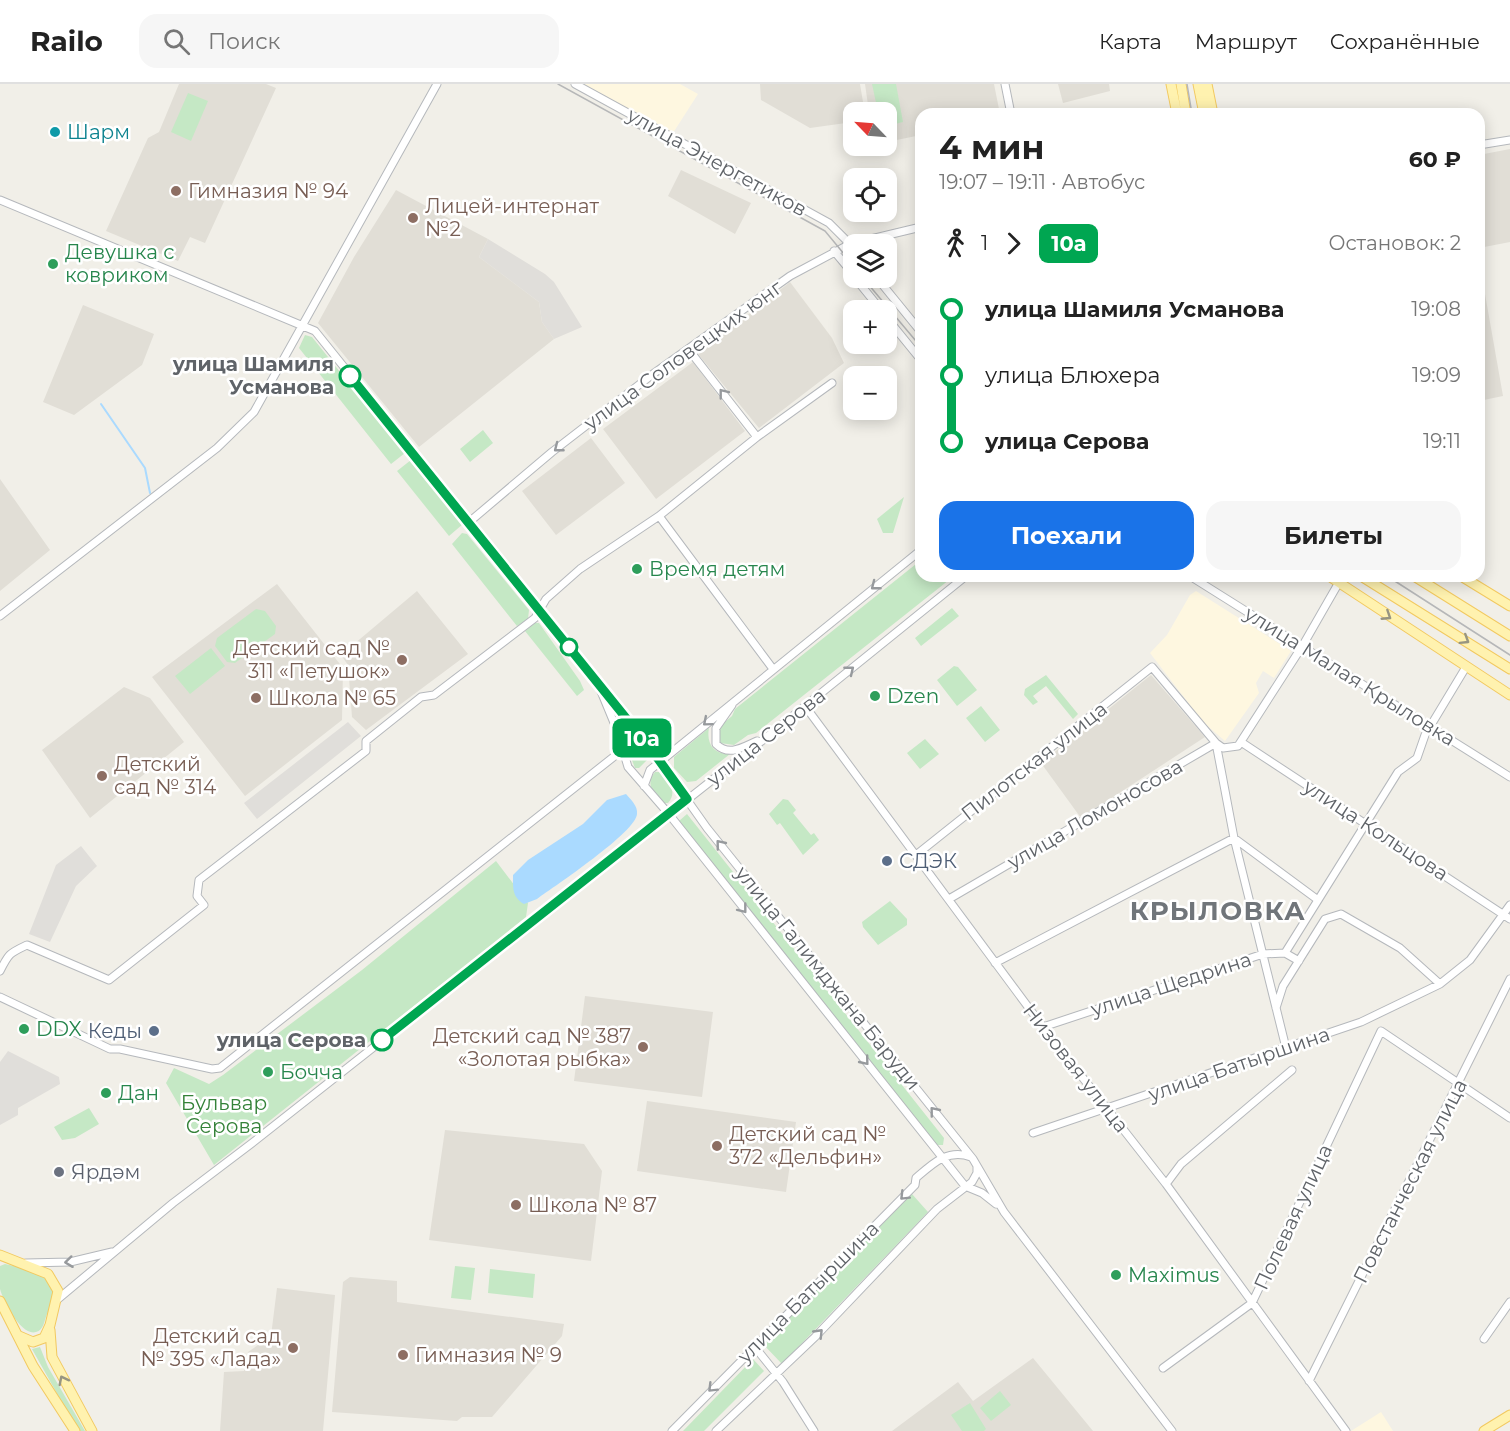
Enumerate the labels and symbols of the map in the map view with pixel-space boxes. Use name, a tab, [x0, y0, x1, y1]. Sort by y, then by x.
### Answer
street label: улица Энергетиков	[622, 102, 811, 221]
north arrow	[843, 102, 897, 156]
place label: Шарм	[67, 120, 130, 144]
marker: Шарм	[48, 125, 62, 139]
place label: Гимназия № 94	[188, 179, 348, 203]
marker: Гимназия № 94	[169, 184, 183, 198]
place label: Лицей-интернат №2	[425, 194, 599, 241]
marker: Лицей-интернат №2	[406, 211, 420, 225]
place label: Девушка с ковриком	[65, 240, 174, 287]
marker: Девушка с ковриком	[46, 257, 60, 271]
street label: улица Соловецких юнг	[578, 275, 787, 436]
place label: улица Шамиля Усманова	[172, 352, 334, 399]
marker: улица Шамиля Усманова	[339, 365, 361, 387]
one-way arrow	[719, 389, 730, 400]
one-way arrow	[554, 440, 565, 451]
place label: Время детям	[649, 557, 785, 581]
marker: Время детям	[630, 562, 644, 576]
one-way arrow	[871, 579, 882, 590]
street label: улица Малая Крыловка	[1239, 601, 1460, 751]
one-way arrow	[1381, 609, 1392, 620]
one-way arrow	[1458, 633, 1469, 644]
place label: Детский сад № 311 «Петушок»	[233, 636, 390, 683]
unlabelled marker	[560, 638, 578, 656]
marker: Детский сад № 311 «Петушок»	[395, 653, 409, 667]
one-way arrow	[843, 666, 854, 677]
street label: улица Серова	[701, 683, 830, 791]
place label: Dzen	[887, 684, 939, 708]
place label: Школа № 65	[268, 686, 396, 710]
marker: Dzen	[868, 689, 882, 703]
marker: Школа № 65	[249, 691, 263, 705]
street label: Пилотская улица	[956, 697, 1112, 825]
one-way arrow	[703, 715, 714, 726]
line badge: 10а	[608, 718, 676, 758]
place label: Детский сад № 314	[114, 752, 216, 799]
street label: улица Ломоносова	[1002, 754, 1187, 875]
marker: Детский сад № 314	[95, 769, 109, 783]
street label: улица Кольцова	[1298, 774, 1453, 886]
one-way arrow	[717, 840, 728, 851]
place label: СДЭК	[899, 849, 957, 873]
marker: СДЭК	[880, 854, 894, 868]
street label: улица Галимджана Баруди	[730, 861, 926, 1095]
district label: КРЫЛОВКА	[1130, 895, 1306, 927]
one-way arrow	[735, 902, 746, 913]
street label: улица Щедрина	[1087, 947, 1254, 1022]
street label: Низовая улица	[1018, 999, 1134, 1137]
place label: DDX	[36, 1017, 82, 1041]
place label: Кеды	[88, 1019, 142, 1043]
marker: DDX	[17, 1022, 31, 1036]
street label: улица Батыршина	[1144, 1022, 1333, 1107]
marker: Кеды	[147, 1024, 161, 1038]
place label: Детский сад № 387 «Золотая рыбка»	[433, 1024, 631, 1071]
place label: улица Серова	[216, 1028, 366, 1052]
marker: улица Серова	[371, 1029, 393, 1051]
marker: Детский сад № 387 «Золотая рыбка»	[636, 1040, 650, 1054]
one-way arrow	[857, 1054, 868, 1065]
place label: Бочча	[280, 1060, 343, 1084]
marker: Бочча	[261, 1065, 275, 1079]
street label: Повстанческая улица	[1348, 1075, 1472, 1287]
place label: Дан	[118, 1081, 159, 1105]
marker: Дан	[99, 1086, 113, 1100]
park label: Бульвар Серова	[181, 1091, 267, 1138]
one-way arrow	[930, 1107, 941, 1118]
place label: Детский сад № 372 «Дельфин»	[729, 1122, 886, 1169]
marker: Детский сад № 372 «Дельфин»	[710, 1139, 724, 1153]
street label: Полевая улица	[1249, 1140, 1337, 1294]
place label: Ярдәм	[71, 1160, 140, 1184]
marker: Ярдәм	[52, 1165, 66, 1179]
one-way arrow	[901, 1189, 912, 1200]
place label: Школа № 87	[528, 1193, 657, 1217]
marker: Школа № 87	[509, 1198, 523, 1212]
street label: улица Батыршина	[732, 1216, 884, 1368]
one-way arrow	[64, 1255, 74, 1267]
place label: Maximus	[1128, 1263, 1220, 1287]
marker: Maximus	[1109, 1268, 1123, 1282]
place label: Детский сад № 395 «Лада»	[141, 1324, 281, 1371]
one-way arrow	[812, 1329, 823, 1339]
marker: Детский сад № 395 «Лада»	[286, 1341, 300, 1355]
place label: Гимназия № 9	[415, 1343, 562, 1367]
marker: Гимназия № 9	[396, 1348, 410, 1362]
one-way arrow	[59, 1376, 71, 1387]
one-way arrow	[709, 1380, 720, 1391]

